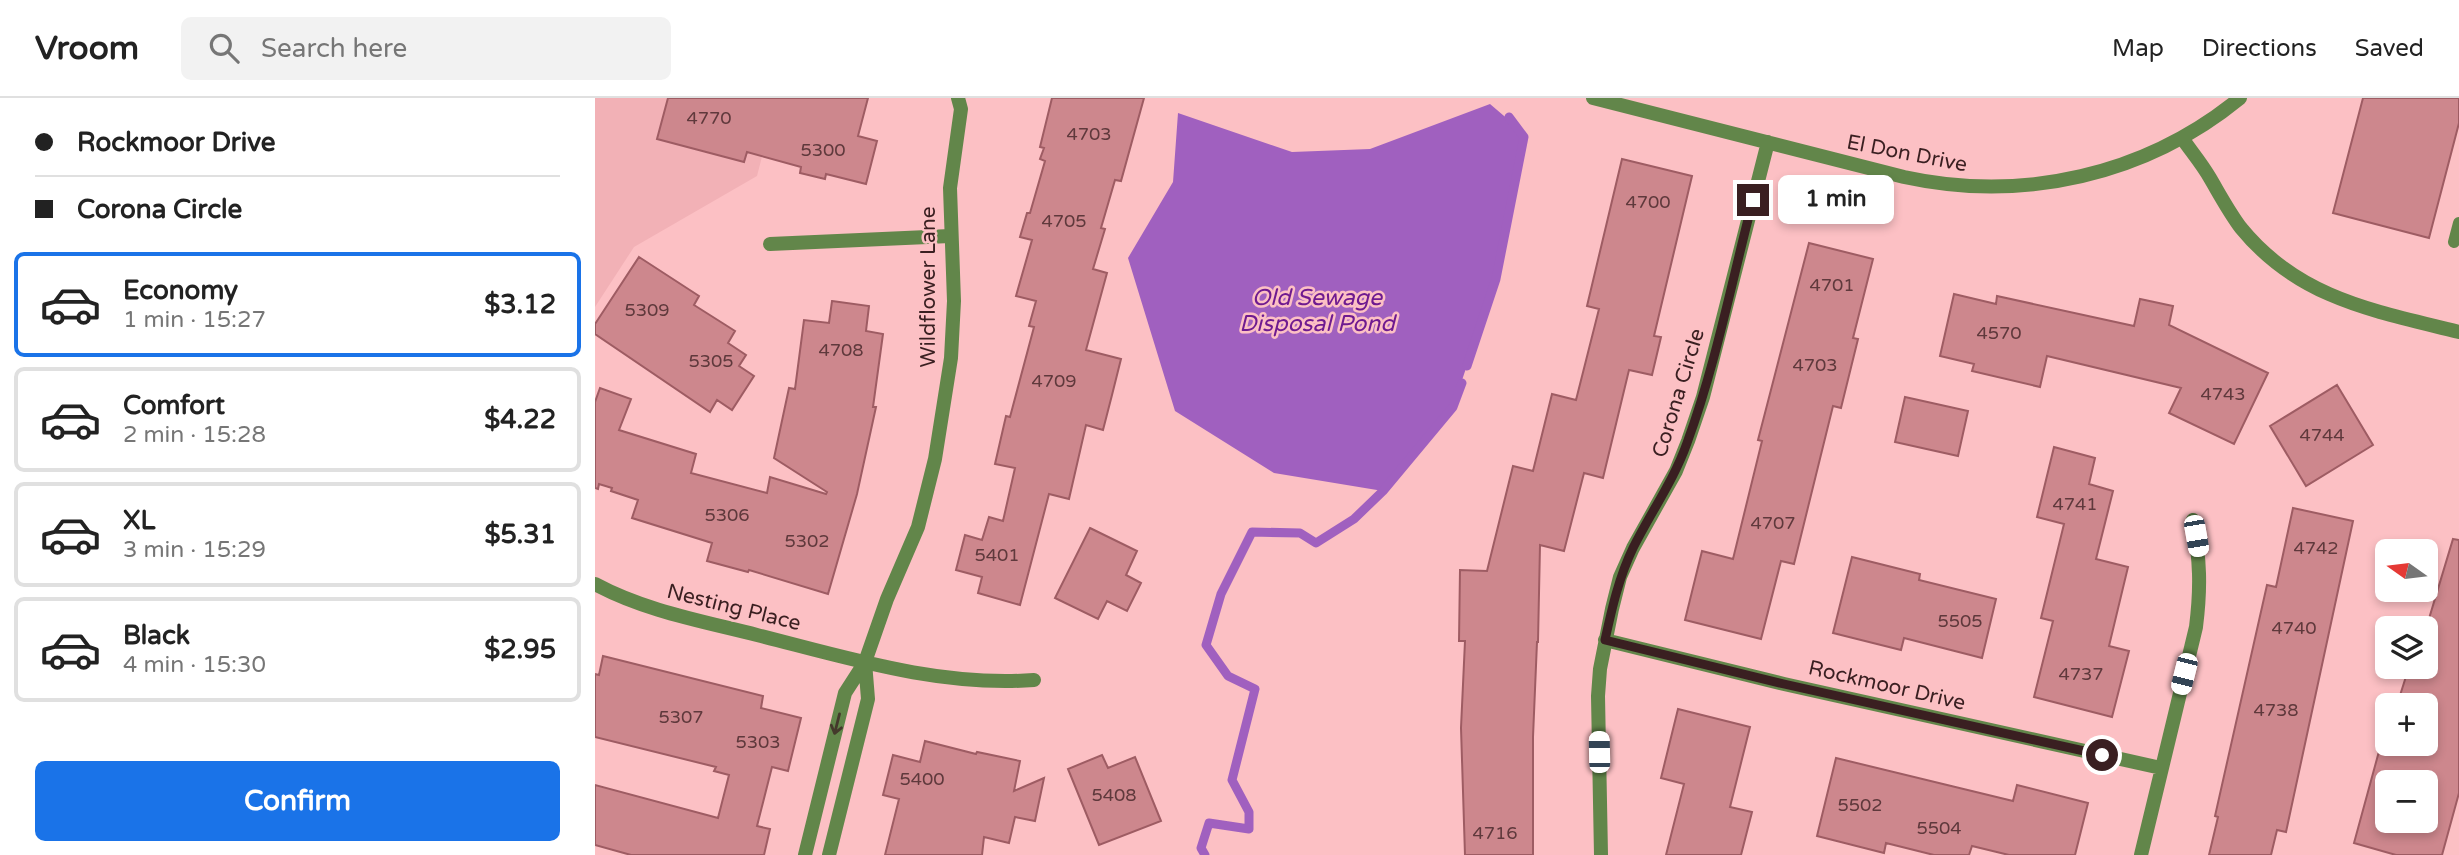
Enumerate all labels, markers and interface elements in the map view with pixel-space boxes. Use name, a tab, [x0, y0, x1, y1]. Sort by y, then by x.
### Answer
search box	[181, 17, 671, 80]
text: Vroom	[35, 29, 139, 68]
icon: search	[205, 29, 243, 67]
text: Search here	[261, 33, 407, 64]
text: Map	[2112, 34, 2164, 63]
text: Directions	[2202, 34, 2317, 63]
text: Saved	[2355, 34, 2424, 63]
house number: 4770	[686, 107, 732, 129]
house number: 4703	[1066, 123, 1112, 145]
text: Rockmoor Drive	[77, 127, 276, 158]
street label: El Don Drive	[1845, 130, 1969, 177]
house number: 5300	[800, 139, 846, 161]
callout: 1 min	[1777, 176, 1893, 224]
route end	[1737, 184, 1769, 216]
text: 1 min	[1805, 185, 1867, 213]
house number: 4700	[1625, 191, 1671, 213]
text: Corona Circle	[77, 194, 242, 225]
street label: Wildflower Lane	[916, 206, 941, 368]
house number: 4705	[1041, 210, 1087, 232]
icon: car	[39, 273, 102, 336]
house number: 4701	[1809, 274, 1855, 296]
text: Economy	[123, 275, 238, 306]
water label: Old Sewage Disposal Pond	[1239, 284, 1397, 338]
text: $3.12	[484, 289, 556, 320]
house number: 5309	[624, 299, 670, 321]
text: 1 min · 15:27	[123, 306, 266, 334]
house number: 4570	[1976, 322, 2022, 344]
street label: Corona Circle	[1647, 326, 1710, 461]
house number: 4708	[818, 339, 864, 361]
house number: 5305	[688, 350, 734, 372]
house number: 4703	[1792, 354, 1838, 376]
house number: 4709	[1031, 370, 1077, 392]
house number: 4743	[2200, 383, 2246, 405]
icon: car	[39, 388, 102, 451]
text: Comfort	[123, 390, 225, 421]
text: $4.22	[484, 404, 556, 435]
text: 2 min · 15:28	[123, 421, 266, 449]
house number: 4744	[2299, 424, 2345, 446]
house number: 4741	[2052, 493, 2098, 515]
icon: car	[39, 503, 102, 566]
house number: 5306	[704, 504, 750, 526]
text: XL	[123, 505, 155, 536]
house number: 4707	[1750, 512, 1796, 534]
car	[2183, 513, 2210, 559]
text: $5.31	[484, 519, 556, 550]
house number: 5302	[784, 530, 830, 552]
text: 3 min · 15:29	[123, 536, 266, 564]
house number: 4742	[2293, 537, 2339, 559]
north arrow	[2375, 539, 2438, 602]
map controls	[2375, 539, 2438, 833]
house number: 5401	[974, 544, 1020, 566]
street label: Nesting Place	[664, 579, 804, 636]
house number: 5505	[1937, 610, 1983, 632]
button: layers	[2375, 616, 2438, 679]
house number: 4740	[2271, 617, 2317, 639]
icon: car	[39, 618, 102, 681]
text: Black	[123, 620, 190, 651]
text: $2.95	[484, 634, 556, 665]
text: 4 min · 15:30	[123, 651, 266, 679]
car	[2169, 651, 2200, 697]
street label: Rockmoor Drive	[1806, 655, 1968, 716]
house number: 4737	[2058, 663, 2104, 685]
button: +	[2375, 693, 2438, 756]
house number: 4738	[2253, 699, 2299, 721]
house number: 5307	[658, 706, 704, 728]
one-way arrow	[830, 712, 843, 735]
house number: 5303	[735, 731, 781, 753]
car	[1589, 731, 1610, 773]
route start	[2086, 739, 2118, 771]
button: Confirm	[35, 761, 560, 841]
house number: 5400	[899, 768, 945, 790]
button: −	[2375, 770, 2438, 833]
house number: 5408	[1091, 784, 1137, 806]
house number: 5502	[1837, 794, 1883, 816]
house number: 5504	[1916, 817, 1962, 839]
house number: 4716	[1472, 822, 1518, 844]

